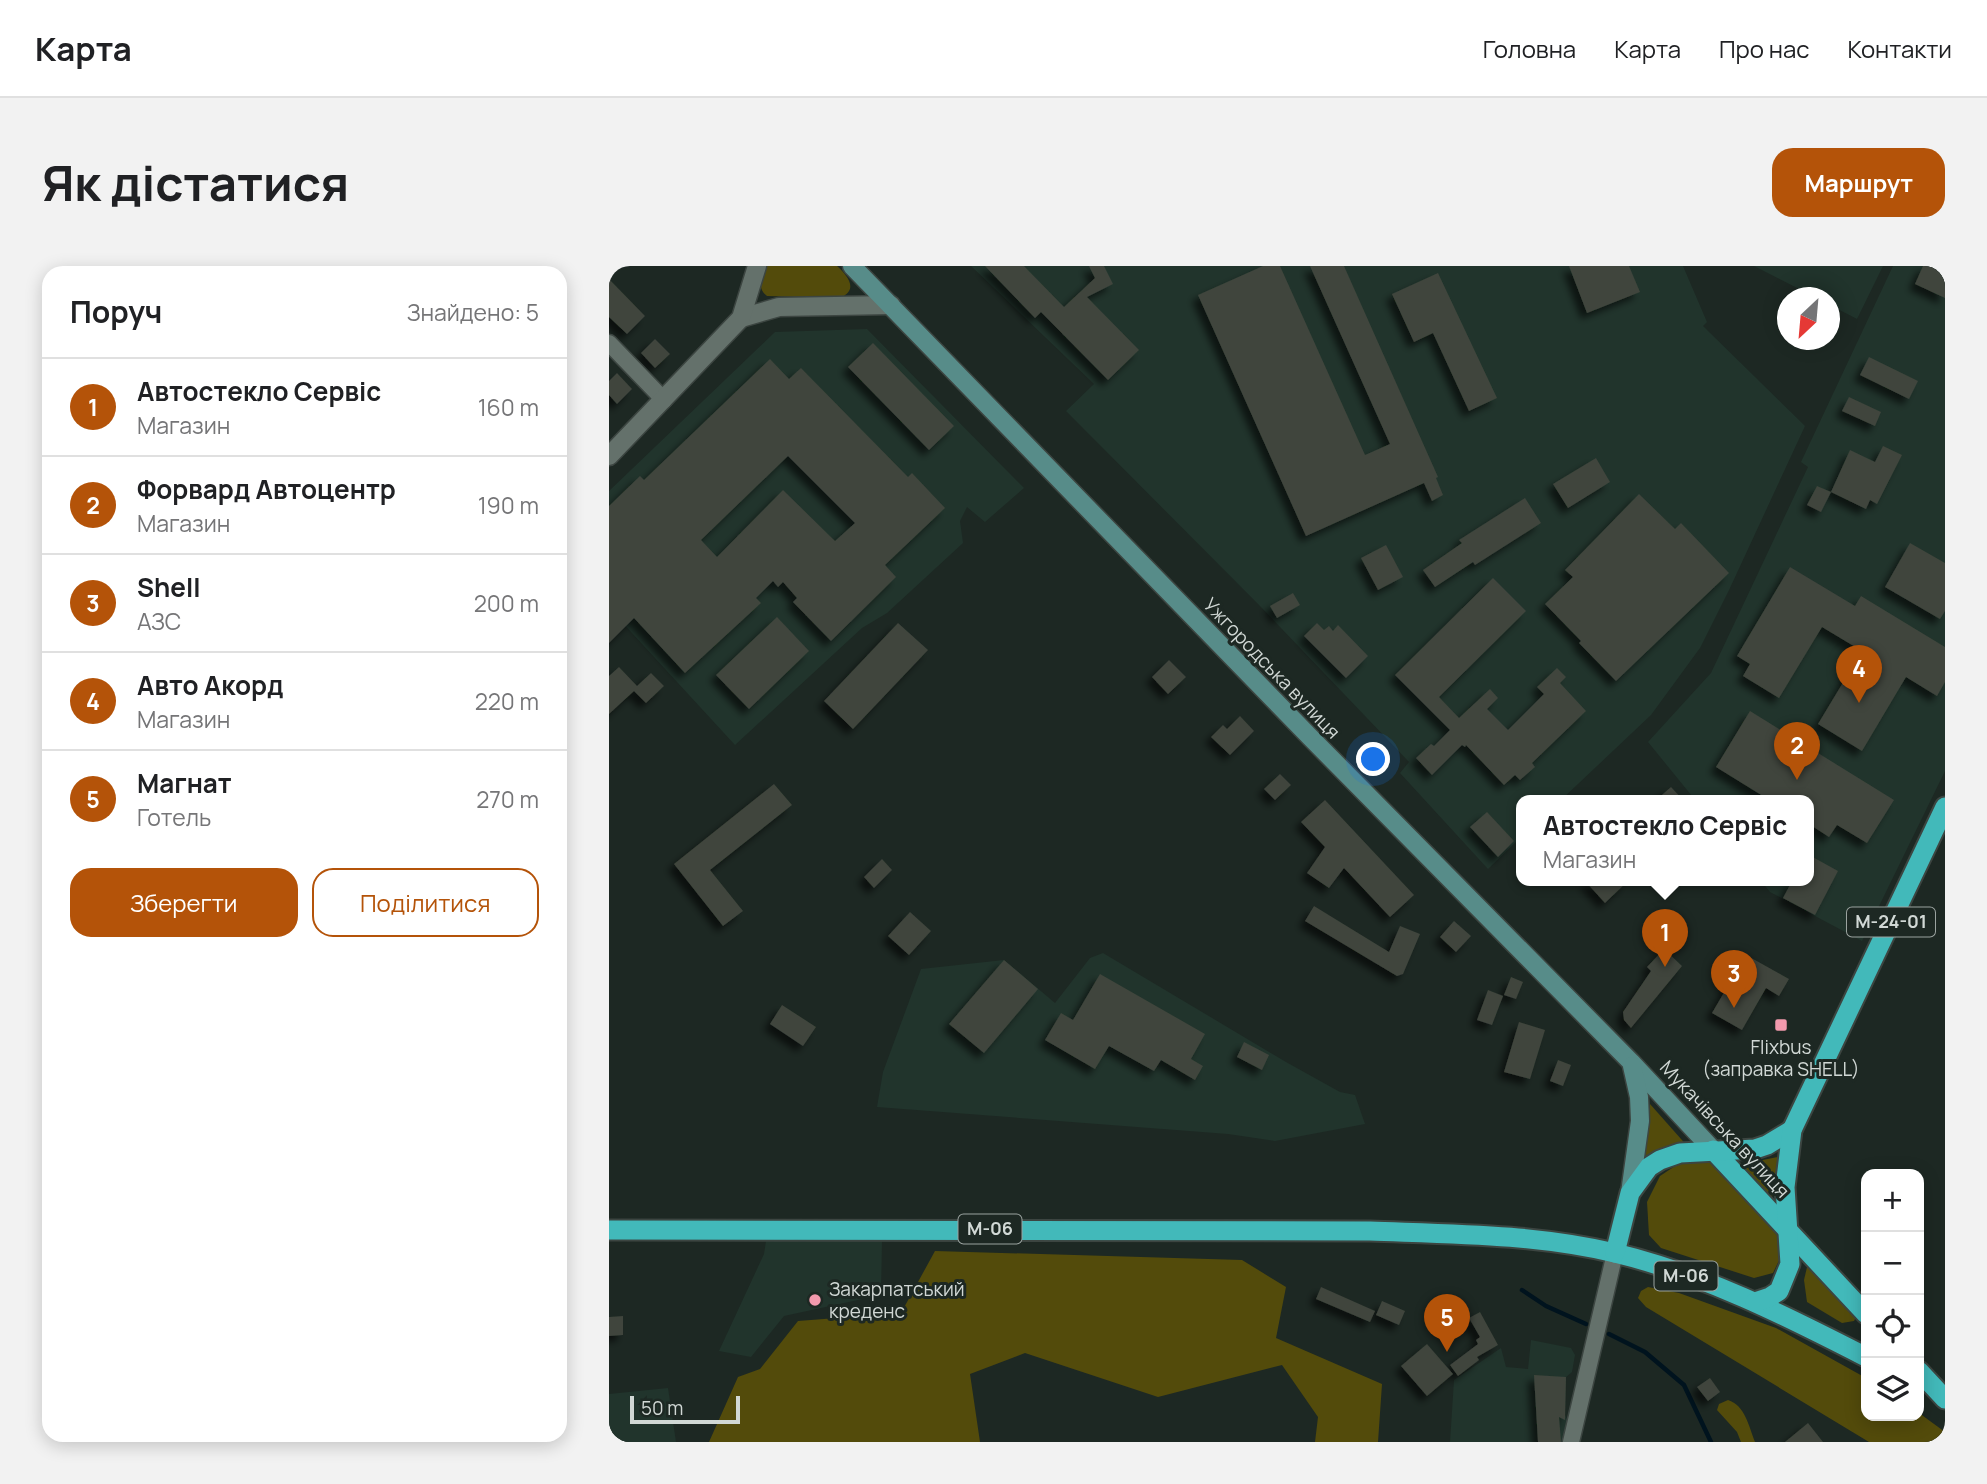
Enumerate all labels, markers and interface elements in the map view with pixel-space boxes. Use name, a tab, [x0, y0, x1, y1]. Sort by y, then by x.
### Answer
text: Карта	[35, 26, 132, 71]
text: Головна	[1483, 32, 1576, 65]
text: Карта	[1614, 32, 1681, 65]
text: Про нас	[1719, 32, 1810, 65]
text: Контакти	[1848, 32, 1952, 65]
button: Маршрут	[1772, 148, 1945, 217]
text: Як дістатися	[42, 149, 349, 216]
north arrow	[1777, 287, 1840, 350]
text: Поруч	[70, 291, 162, 332]
text: Знайдено: 5	[407, 296, 539, 328]
text: Автостекло Сервіс	[137, 373, 381, 409]
text: 1	[88, 391, 98, 423]
text: 160 m	[478, 391, 539, 423]
text: Магазин	[137, 409, 230, 441]
text: Форвард Автоцентр	[137, 471, 396, 507]
text: 2	[86, 489, 100, 521]
text: 190 m	[478, 489, 539, 521]
text: Магазин	[137, 507, 230, 539]
text: Shell	[137, 569, 201, 605]
text: 3	[86, 587, 100, 619]
text: 200 m	[474, 587, 539, 619]
street label: Ужгородська вулиця	[1198, 592, 1346, 744]
text: АЗС	[137, 605, 181, 637]
pin: 4	[1836, 645, 1882, 703]
text: Авто Акорд	[137, 667, 284, 703]
text: 4	[86, 685, 100, 717]
text: 220 m	[475, 685, 539, 717]
text: Магазин	[137, 703, 230, 735]
pin: 2	[1774, 722, 1820, 780]
your location	[1356, 742, 1390, 776]
text: Магнат	[137, 765, 232, 801]
text: 5	[86, 783, 100, 815]
text: 270 m	[476, 783, 539, 815]
popup	[1516, 795, 1814, 886]
text: Готель	[137, 801, 211, 833]
text: Автостекло Сервіс	[1543, 807, 1787, 843]
text: Магазин	[1543, 843, 1636, 875]
button: Зберегти	[70, 868, 298, 937]
button: Поділитися	[312, 868, 539, 937]
road number: М-24-01	[1847, 908, 1935, 936]
pin: 1	[1642, 909, 1688, 967]
pin: 3	[1711, 950, 1757, 1008]
marker: Flixbus (заправка SHELL)	[1773, 1017, 1789, 1033]
place label: Flixbus (заправка SHELL)	[1702, 1034, 1860, 1082]
street label: Мукачівська вулиця	[1654, 1055, 1796, 1203]
map controls	[1861, 1169, 1924, 1421]
button: +	[1861, 1169, 1924, 1232]
road number: М-06	[959, 1214, 1021, 1244]
button: −	[1861, 1232, 1924, 1295]
road number: М-06	[1655, 1261, 1717, 1290]
place label: Закарпатський креденс	[829, 1276, 965, 1324]
marker: Закарпатський креденс	[807, 1292, 823, 1308]
pin: 5	[1424, 1294, 1470, 1352]
button: locate	[1861, 1295, 1924, 1358]
button: layers	[1861, 1358, 1924, 1421]
scale bar	[630, 1393, 740, 1425]
text: 50 m	[641, 1395, 683, 1421]

